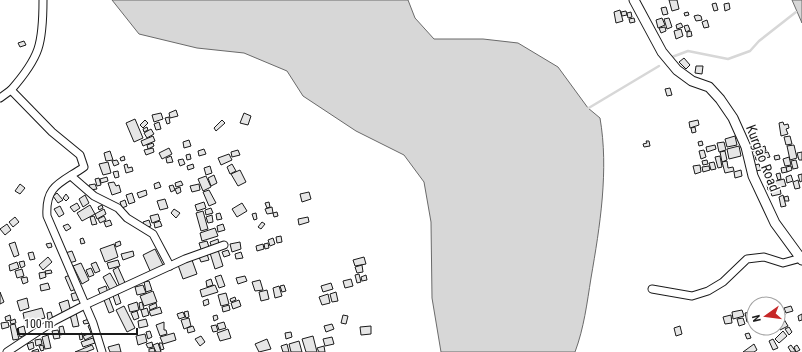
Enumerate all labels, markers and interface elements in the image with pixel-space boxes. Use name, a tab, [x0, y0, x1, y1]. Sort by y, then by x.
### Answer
street label: Kurgao Road	[743, 122, 783, 194]
north arrow	[746, 296, 786, 336]
scale bar	[18, 310, 137, 336]
text: N	[750, 313, 764, 323]
text: 100 m	[24, 317, 54, 331]

